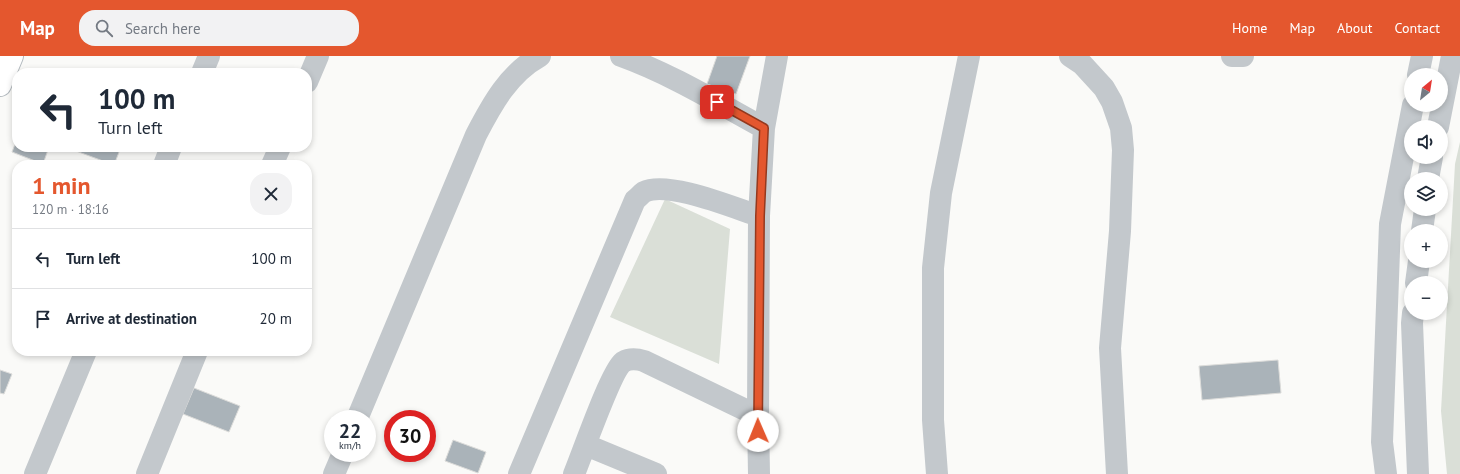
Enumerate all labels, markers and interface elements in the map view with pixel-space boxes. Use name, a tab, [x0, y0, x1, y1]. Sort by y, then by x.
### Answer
search box	[79, 10, 359, 46]
text: Map	[20, 16, 55, 40]
icon: search	[93, 17, 115, 39]
text: Search here	[125, 19, 201, 38]
text: Home	[1232, 19, 1267, 37]
text: Map	[1289, 19, 1315, 37]
text: About	[1337, 19, 1373, 37]
text: Contact	[1395, 19, 1440, 37]
north arrow	[1404, 68, 1448, 112]
map controls	[1404, 68, 1448, 320]
text: 100 m	[98, 80, 175, 117]
icon: left	[32, 84, 84, 136]
pin	[700, 85, 734, 119]
icon: arrive	[706, 91, 728, 113]
text: Turn left	[98, 116, 163, 139]
button: sound	[1404, 120, 1448, 164]
text: 1 min	[32, 170, 91, 201]
button: layers	[1404, 172, 1448, 216]
button: close	[250, 173, 292, 215]
text: 120 m · 18:16	[32, 201, 109, 218]
button: +	[1404, 224, 1448, 268]
icon: left	[32, 248, 54, 270]
text: Turn left	[66, 249, 120, 268]
text: 100 m	[251, 249, 292, 268]
button: −	[1404, 276, 1448, 320]
icon: arrive	[32, 308, 54, 330]
text: Arrive at destination	[66, 309, 197, 328]
text: 20 m	[259, 309, 292, 328]
speed limit sign: 30	[384, 410, 436, 462]
position arrow	[737, 410, 779, 452]
text: 22	[339, 418, 361, 444]
text: km/h	[339, 439, 361, 452]

